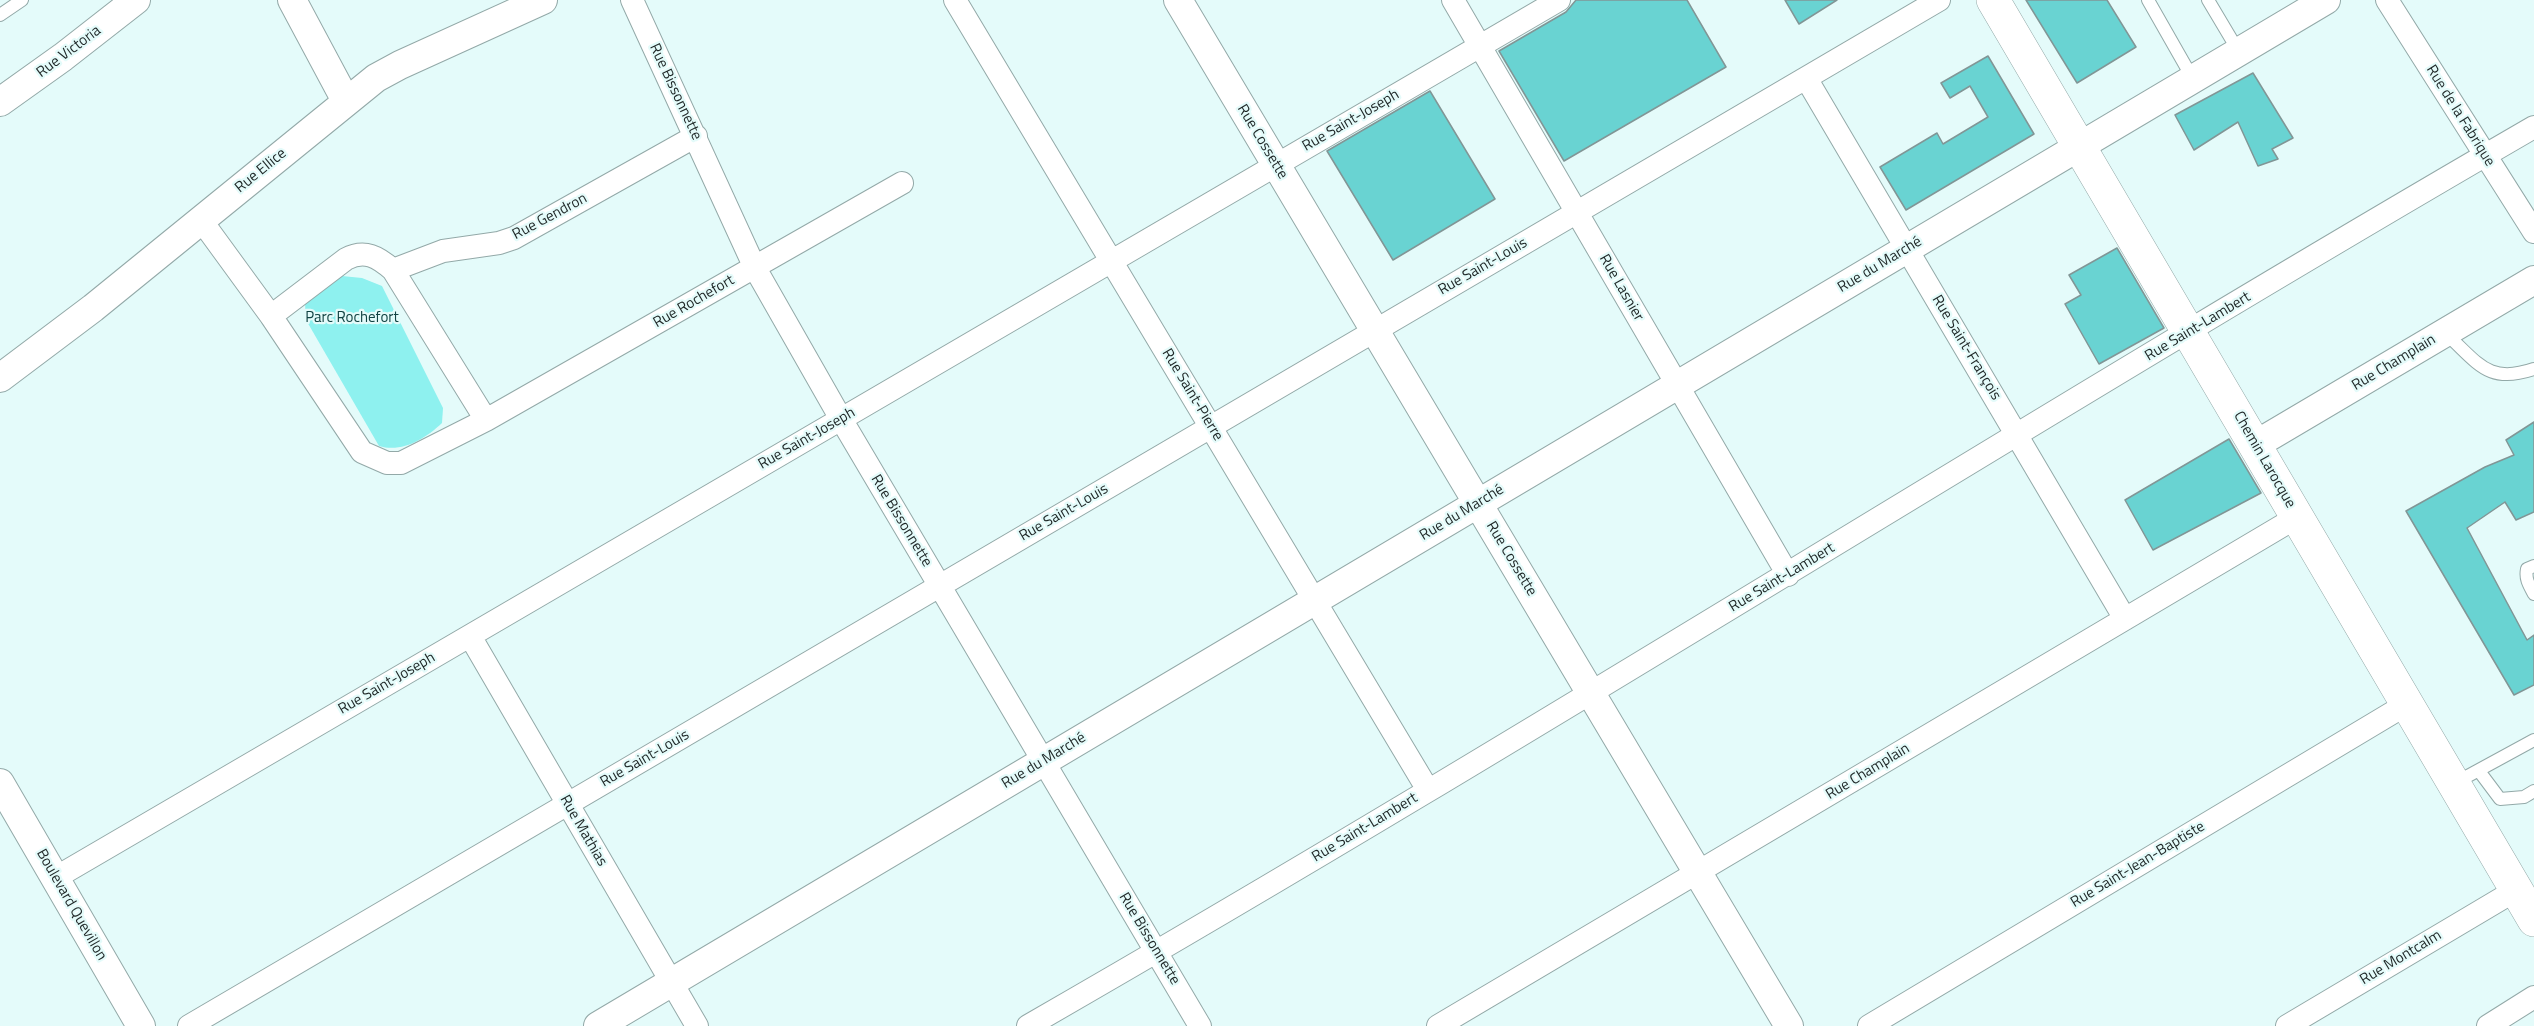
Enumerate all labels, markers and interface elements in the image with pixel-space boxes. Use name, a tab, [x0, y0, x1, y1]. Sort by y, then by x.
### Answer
street label: Rue Victoria	[33, 22, 105, 82]
street label: Rue Bissonnette	[645, 41, 705, 143]
street label: Rue de la Fabrique	[2422, 62, 2498, 170]
street label: Rue Saint-Joseph	[1299, 86, 1403, 156]
street label: Rue Cossette	[1233, 102, 1291, 182]
street label: Rue Ellice	[232, 145, 290, 197]
street label: Rue Gendron	[510, 190, 590, 244]
street label: Rue du Marché	[1835, 233, 1925, 297]
street label: Rue Saint-Louis	[1435, 234, 1531, 300]
street label: Rue Lasnier	[1595, 252, 1647, 324]
street label: Rue Rochefort	[650, 272, 738, 332]
street label: Rue Saint-Lambert	[2142, 288, 2254, 366]
street label: Rue Saint-François	[1928, 292, 2004, 404]
park label: Parc Rochefort	[305, 309, 399, 327]
street label: Rue Champlain	[2349, 331, 2439, 395]
street label: Rue Saint-Pierre	[1157, 346, 1227, 444]
street label: Rue Saint-Joseph	[755, 404, 859, 474]
street label: Chemin Larocque	[2229, 409, 2299, 511]
street label: Rue Bissonnette	[866, 472, 936, 570]
street label: Rue Saint-Louis	[1016, 480, 1112, 546]
street label: Rue du Marché	[1417, 481, 1507, 545]
street label: Rue Cossette	[1482, 519, 1540, 599]
street label: Rue Saint-Lambert	[1726, 539, 1838, 617]
street label: Rue Saint-Joseph	[335, 649, 439, 719]
street label: Rue Saint-Louis	[597, 726, 693, 792]
street label: Rue du Marché	[999, 729, 1089, 793]
street label: Rue Champlain	[1823, 740, 1913, 804]
street label: Rue Saint-Lambert	[1309, 789, 1421, 867]
street label: Rue Mathias	[555, 792, 611, 870]
street label: Rue Saint-Jean-Baptiste	[2068, 818, 2208, 912]
street label: Boulevard Quevillon	[32, 846, 110, 964]
street label: Rue Bissonnette	[1114, 890, 1184, 988]
street label: Rue Montcalm	[2357, 927, 2445, 989]

